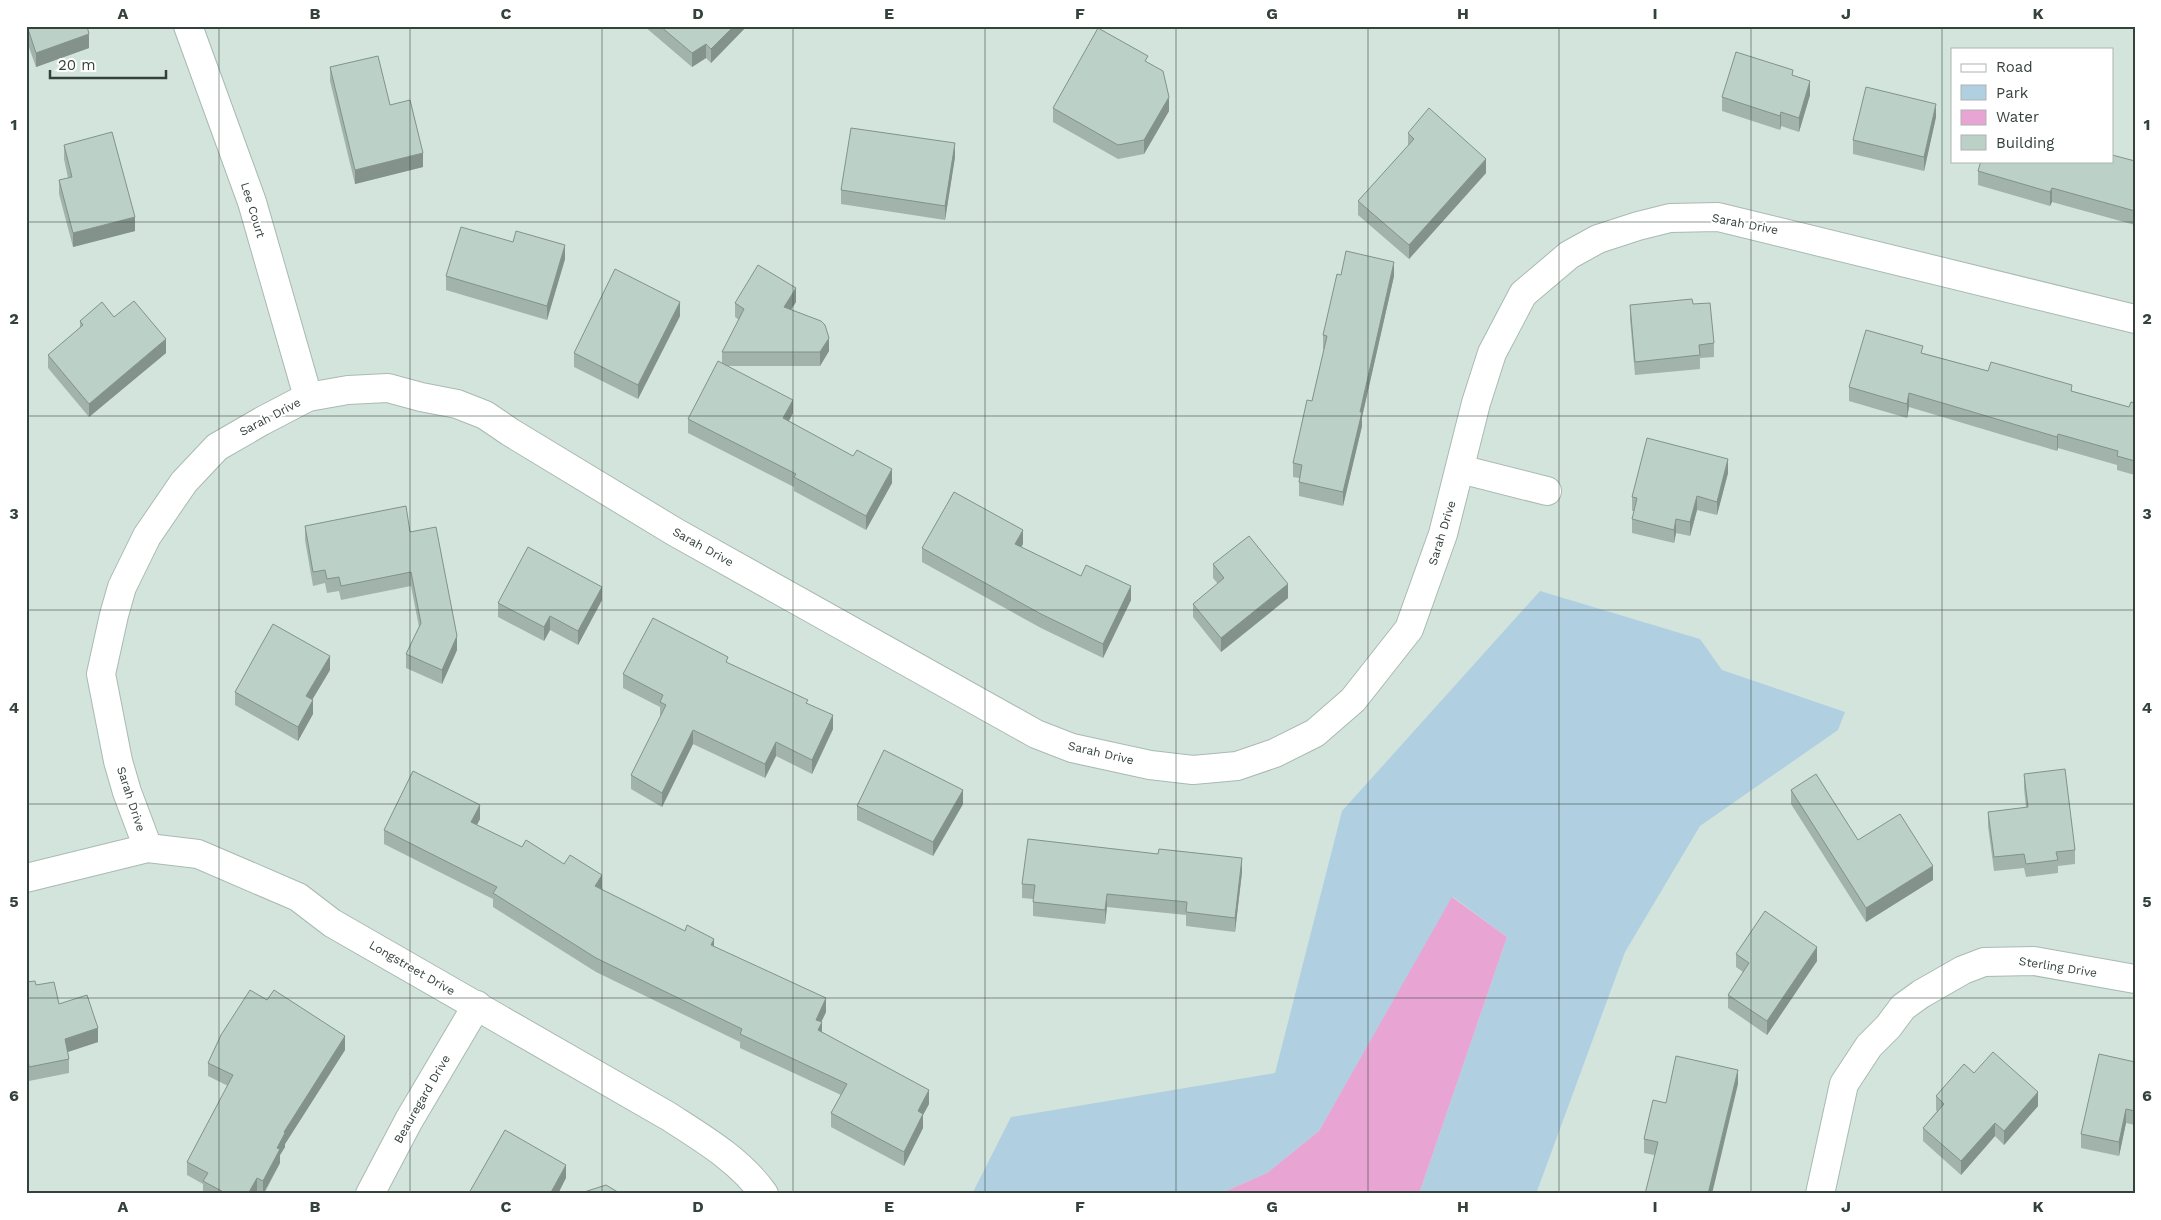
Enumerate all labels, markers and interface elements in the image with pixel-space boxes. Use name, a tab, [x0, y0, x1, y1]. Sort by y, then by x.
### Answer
text: A	[118, 4, 129, 23]
text: B	[310, 4, 321, 23]
text: C	[501, 4, 512, 23]
text: D	[692, 4, 704, 23]
text: E	[884, 4, 894, 23]
text: F	[1075, 4, 1085, 23]
text: G	[1266, 4, 1278, 23]
text: H	[1457, 4, 1469, 23]
text: I	[1652, 4, 1658, 23]
text: J	[1841, 4, 1851, 23]
text: K	[2032, 4, 2044, 23]
scale bar	[50, 48, 166, 80]
legend	[1951, 48, 2114, 162]
text: 20 m	[58, 56, 96, 74]
text: Road	[1996, 58, 2033, 76]
text: Park	[1996, 84, 2029, 102]
text: Water	[1996, 108, 2039, 126]
text: 1	[11, 115, 17, 134]
text: 1	[2144, 115, 2150, 134]
text: Building	[1996, 134, 2054, 152]
street label: Lee Court	[238, 181, 268, 239]
street label: Sarah Drive	[1711, 211, 1779, 237]
text: 2	[9, 309, 19, 328]
text: 2	[2142, 309, 2152, 328]
street label: Sarah Drive	[237, 395, 303, 439]
street label: Sarah Drive	[1425, 499, 1459, 567]
text: 3	[9, 504, 19, 523]
text: 3	[2142, 504, 2152, 523]
street label: Sarah Drive	[670, 525, 736, 569]
text: 4	[9, 698, 19, 717]
text: 4	[2142, 698, 2152, 717]
street label: Sarah Drive	[1067, 739, 1135, 767]
street label: Sarah Drive	[114, 765, 148, 833]
text: 5	[9, 892, 19, 911]
text: 5	[2142, 892, 2152, 911]
street label: Longstreet Drive	[367, 938, 457, 998]
street label: Sterling Drive	[2018, 954, 2098, 980]
street label: Beauregard Drive	[391, 1052, 453, 1146]
text: 6	[9, 1086, 19, 1105]
text: 6	[2142, 1086, 2152, 1105]
text: A	[118, 1197, 129, 1216]
text: B	[310, 1197, 321, 1216]
text: C	[501, 1197, 512, 1216]
text: D	[692, 1197, 704, 1216]
text: E	[884, 1197, 894, 1216]
text: F	[1075, 1197, 1085, 1216]
text: G	[1266, 1197, 1278, 1216]
text: H	[1457, 1197, 1469, 1216]
text: I	[1652, 1197, 1658, 1216]
text: J	[1841, 1197, 1851, 1216]
text: K	[2032, 1197, 2044, 1216]

